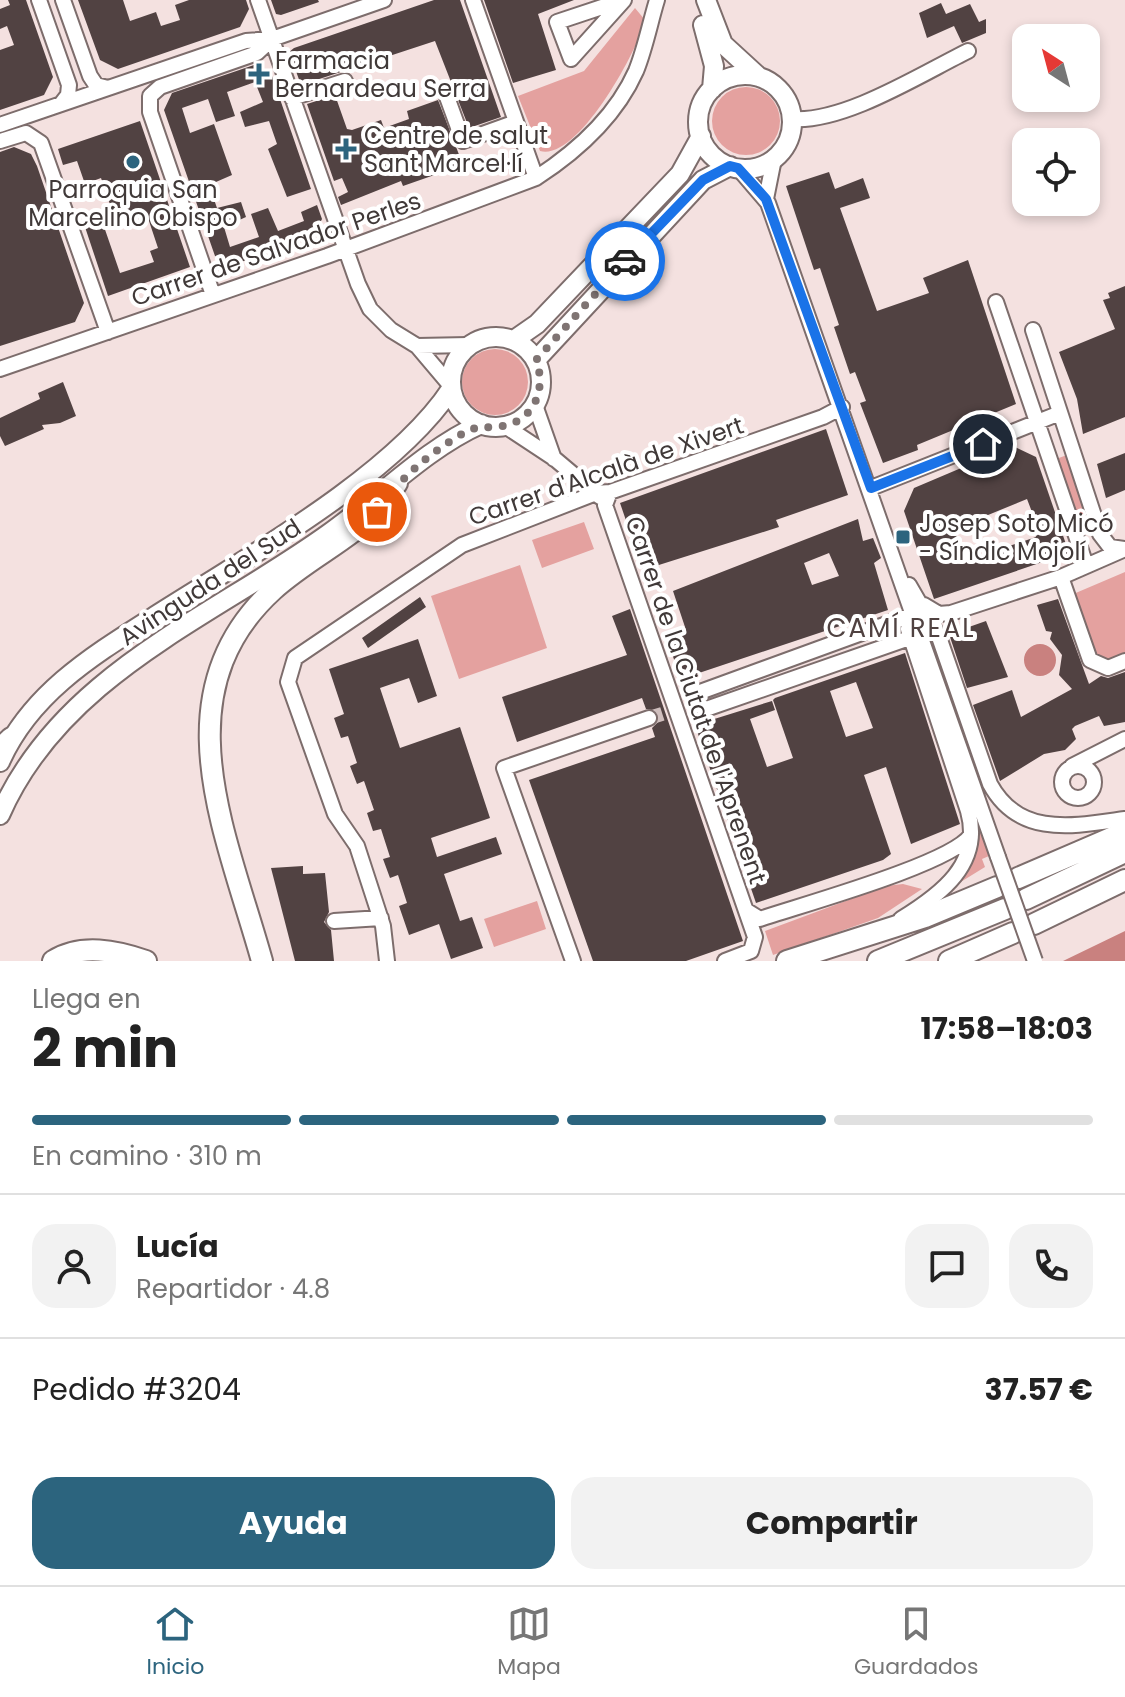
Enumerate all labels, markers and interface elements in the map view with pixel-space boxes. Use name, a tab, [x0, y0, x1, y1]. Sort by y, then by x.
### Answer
north arrow	[1012, 24, 1100, 112]
map controls	[1012, 24, 1100, 216]
place label: Farmacia Bernardeau Serra	[275, 44, 486, 105]
marker: Farmacia Bernardeau Serra	[250, 65, 268, 83]
place label: Centre de salut Sant Marcel·lí	[364, 119, 548, 180]
button: locate	[1012, 128, 1100, 216]
marker: Centre de salut Sant Marcel·lí	[335, 138, 357, 160]
marker: Parroquia San Marcelino Obispo	[124, 153, 142, 171]
place label: Parroquia San Marcelino Obispo	[28, 173, 238, 234]
street label: Carrer de Salvador Perles	[127, 184, 425, 314]
courier	[585, 221, 665, 301]
icon: car	[603, 239, 647, 283]
street label: Carrer d'Alcalà de Xivert	[464, 408, 748, 534]
pin	[949, 410, 1017, 478]
icon: home	[961, 422, 1005, 466]
pin	[343, 478, 411, 546]
icon: bag	[355, 490, 399, 534]
place label: Josep Soto Micó - Síndic Mojolí	[919, 507, 1114, 568]
street label: Avinguda del Sud	[113, 511, 307, 653]
street label: Carrer de la Ciutat de l'Aprenent	[617, 512, 775, 888]
marker: Josep Soto Micó - Síndic Mojolí	[894, 528, 912, 546]
district label: CAMÍ REAL	[826, 610, 976, 646]
text: Llega en	[32, 981, 141, 1017]
text: 17:58–18:03	[920, 1007, 1093, 1050]
text: 2 min	[32, 1012, 178, 1085]
text: En camino · 310 m	[32, 1138, 262, 1174]
button: person	[32, 1224, 116, 1308]
button: chat	[905, 1224, 989, 1308]
button: phone	[1009, 1224, 1093, 1308]
text: Lucía	[136, 1225, 219, 1268]
text: Repartidor · 4.8	[136, 1271, 330, 1307]
text: Pedido #3204	[32, 1368, 241, 1411]
text: 37.57 €	[985, 1368, 1093, 1411]
button: Ayuda	[32, 1477, 555, 1569]
button: Compartir	[571, 1477, 1093, 1569]
tab: Inicio	[147, 1602, 204, 1683]
tab: Mapa	[497, 1602, 561, 1683]
tab: Guardados	[854, 1602, 978, 1683]

